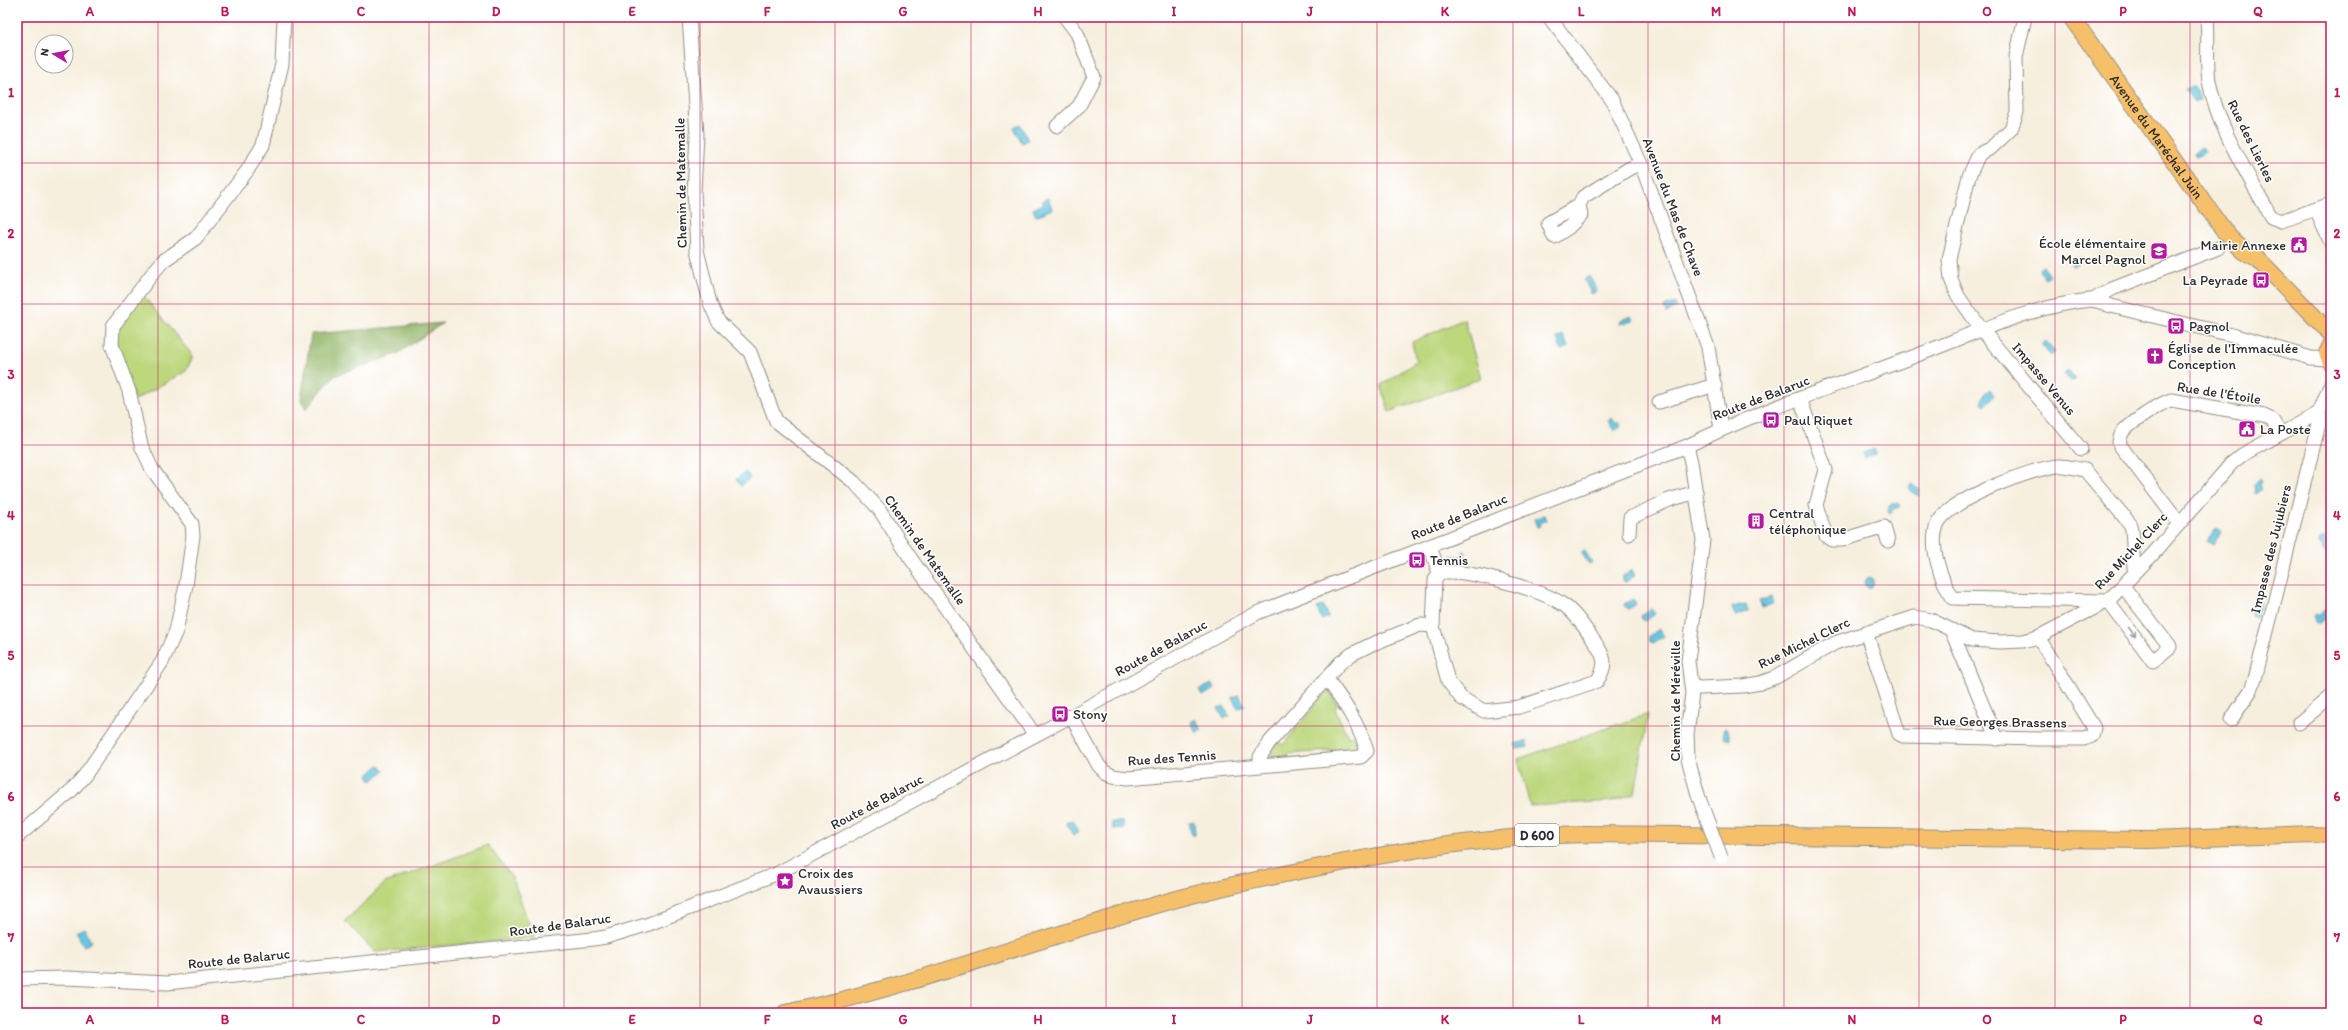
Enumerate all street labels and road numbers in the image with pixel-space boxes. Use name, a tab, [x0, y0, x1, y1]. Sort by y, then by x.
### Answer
street label: Avenue du Maréchal Juin	[2106, 71, 2207, 203]
street label: Rue des Lierles	[2224, 97, 2278, 185]
street label: Chemin de Matemalle	[671, 117, 691, 248]
street label: Avenue du Mas de Chave	[1639, 135, 1707, 279]
street label: Impasse Venus	[2009, 339, 2079, 419]
street label: Route de Balaruc	[1710, 372, 1812, 424]
street label: Rue de l'Étoile	[2176, 378, 2262, 408]
street label: Impasse des Jujubiers	[2247, 483, 2295, 615]
street label: Route de Balaruc	[1408, 490, 1510, 544]
street label: Chemin de Matemalle	[881, 492, 970, 609]
street label: Rue Michel Clerc	[2091, 508, 2172, 593]
street label: Rue Michel Clerc	[1755, 613, 1853, 673]
street label: Route de Balaruc	[1112, 616, 1210, 680]
street label: Chemin de Méréville	[1667, 640, 1684, 762]
street label: Rue Georges Brassens	[1933, 712, 2067, 732]
street label: Rue des Tennis	[1127, 746, 1217, 770]
street label: Route de Balaruc	[828, 770, 926, 834]
road number: D 600	[1515, 824, 1559, 846]
street label: Route de Balaruc	[508, 909, 612, 941]
street label: Route de Balaruc	[187, 945, 291, 973]

